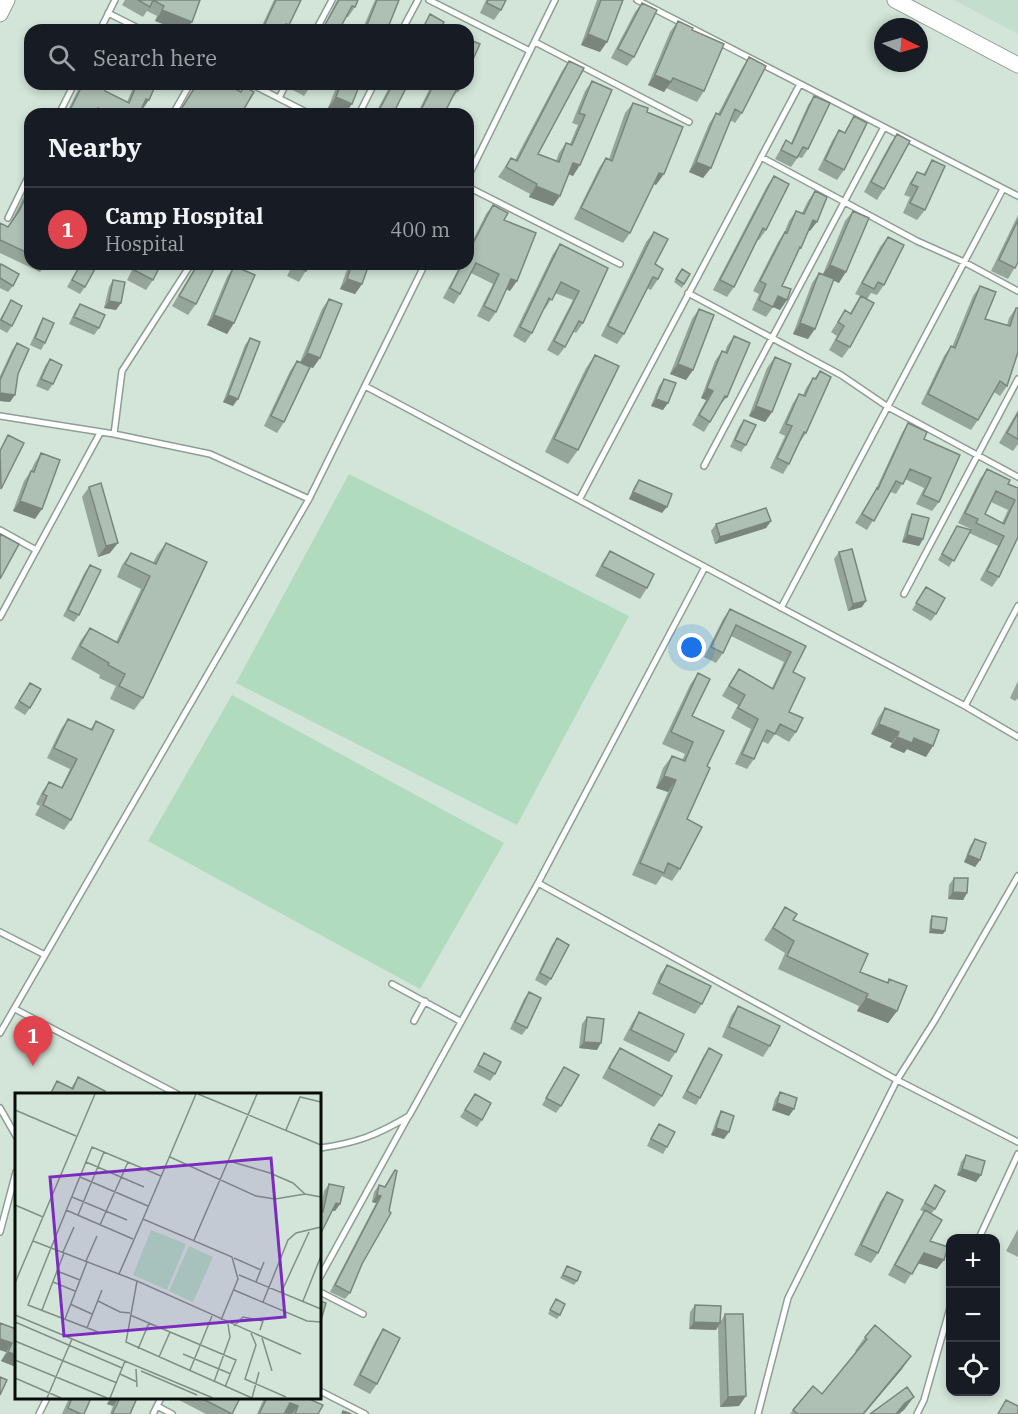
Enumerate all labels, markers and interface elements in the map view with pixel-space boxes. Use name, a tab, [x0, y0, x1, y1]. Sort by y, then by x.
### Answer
north arrow	[874, 18, 928, 72]
search box	[24, 24, 474, 90]
icon: search	[45, 41, 78, 74]
text: Search here	[93, 43, 217, 72]
text: Nearby	[48, 130, 142, 164]
text: Camp Hospital	[105, 201, 263, 230]
text: 1	[62, 216, 74, 243]
text: 400 m	[390, 216, 450, 243]
text: Hospital	[105, 230, 184, 257]
your location	[677, 633, 706, 662]
pin: 1	[14, 1016, 52, 1066]
inset map	[15, 1093, 321, 1399]
map controls	[946, 1234, 1000, 1396]
button: +	[946, 1234, 1000, 1288]
button: −	[946, 1288, 1000, 1342]
button: locate	[946, 1342, 1000, 1396]

